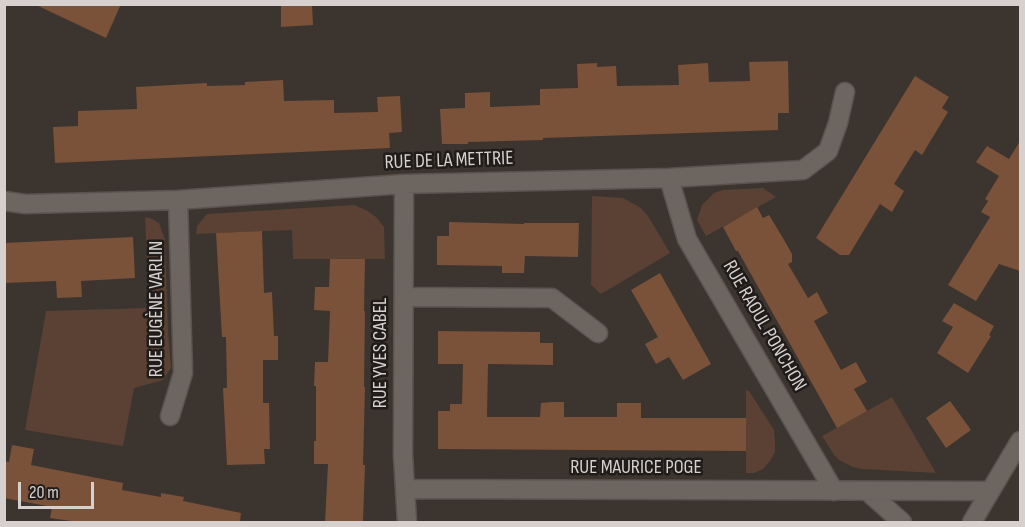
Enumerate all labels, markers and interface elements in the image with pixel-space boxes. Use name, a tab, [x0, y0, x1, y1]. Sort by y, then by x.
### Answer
street label: RUE DE LA METTRIE	[384, 147, 514, 175]
street label: RUE EUGÈNE VARLIN	[145, 241, 169, 377]
street label: RUE RAOUL PONCHON	[717, 256, 811, 396]
street label: RUE YVES CABEL	[369, 298, 393, 408]
street label: RUE MAURICE POGE	[570, 456, 702, 480]
scale bar	[21, 470, 98, 508]
text: 20 m	[29, 482, 59, 503]

